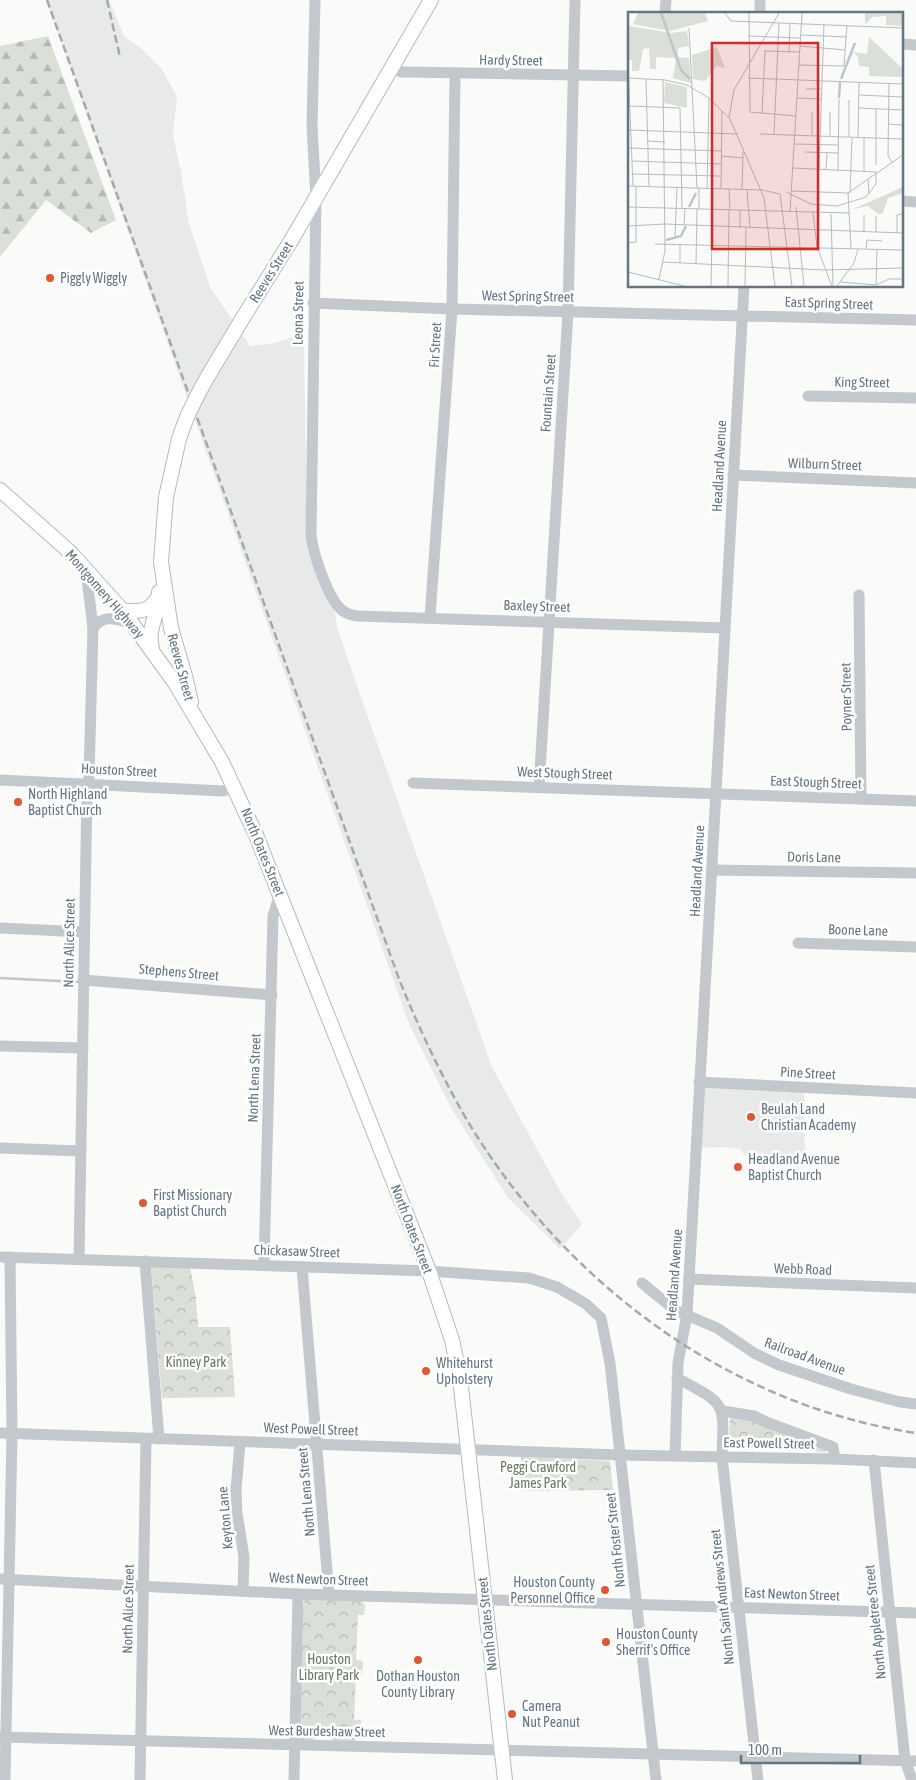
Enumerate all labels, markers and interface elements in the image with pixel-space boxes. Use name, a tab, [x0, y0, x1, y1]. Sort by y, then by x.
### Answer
inset map	[628, 12, 904, 288]
street label: Hardy Street	[479, 51, 543, 69]
street label: Reeves Street	[246, 238, 296, 306]
place label: Piggly Wiggly	[60, 270, 128, 286]
marker: Piggly Wiggly	[44, 272, 56, 284]
street label: Leona Street	[289, 281, 307, 345]
street label: West Spring Street	[482, 287, 574, 305]
street label: East Spring Street	[784, 293, 874, 313]
street label: Fir Street	[426, 322, 444, 368]
street label: Fountain Street	[537, 353, 559, 433]
street label: King Street	[834, 374, 890, 390]
street label: Headland Avenue	[709, 420, 729, 512]
street label: Wilburn Street	[788, 455, 862, 473]
street label: Montgomery Highway	[62, 546, 148, 642]
street label: Baxley Street	[503, 597, 571, 615]
street label: Reeves Street	[164, 632, 198, 702]
street label: Poyner Street	[837, 662, 855, 732]
street label: Houston Street	[80, 760, 158, 780]
street label: West Stough Street	[517, 763, 613, 783]
street label: East Stough Street	[770, 772, 862, 792]
place label: North Highland Baptist Church	[28, 786, 107, 818]
marker: North Highland Baptist Church	[12, 796, 24, 808]
street label: North Oates Street	[238, 805, 288, 899]
street label: Headland Avenue	[687, 825, 707, 917]
street label: Doris Lane	[787, 849, 841, 865]
street label: North Alice Street	[60, 898, 78, 988]
street label: Boone Lane	[828, 921, 888, 939]
street label: Stephens Street	[138, 961, 220, 983]
street label: North Lena Street	[244, 1033, 264, 1123]
street label: Pine Street	[780, 1064, 836, 1082]
place label: Beulah Land Christian Academy	[761, 1101, 856, 1133]
marker: Beulah Land Christian Academy	[745, 1111, 757, 1123]
place label: Headland Avenue Baptist Church	[748, 1151, 840, 1183]
marker: Headland Avenue Baptist Church	[732, 1161, 744, 1173]
street label: North Oates Street	[388, 1182, 436, 1276]
place label: First Missionary Baptist Church	[153, 1187, 233, 1219]
marker: First Missionary Baptist Church	[137, 1197, 149, 1209]
street label: Headland Avenue	[663, 1229, 685, 1321]
street label: Chickasaw Street	[253, 1241, 341, 1261]
street label: Webb Road	[774, 1260, 832, 1278]
street label: Railroad Avenue	[762, 1334, 848, 1378]
park label: Kinney Park	[166, 1354, 226, 1370]
place label: Whitehurst Upholstery	[436, 1355, 493, 1387]
marker: Whitehurst Upholstery	[420, 1365, 432, 1377]
street label: West Powell Street	[263, 1419, 359, 1439]
street label: East Powell Street	[723, 1434, 815, 1452]
street label: North Lena Street	[294, 1447, 318, 1537]
park label: Peggi Crawford James Park	[500, 1459, 576, 1491]
street label: Keyton Lane	[214, 1486, 236, 1550]
street label: North Foster Street	[602, 1492, 628, 1588]
street label: North Saint Andrews Street	[707, 1528, 737, 1666]
street label: North Alice Street	[119, 1564, 137, 1654]
street label: North Appletree Street	[861, 1564, 889, 1680]
street label: West Newton Street	[269, 1569, 369, 1589]
place label: Houston County Personnel Office	[510, 1574, 595, 1606]
street label: North Oates Street	[474, 1576, 500, 1672]
marker: Houston County Personnel Office	[599, 1584, 611, 1596]
street label: East Newton Street	[744, 1584, 840, 1604]
place label: Houston County Sherrif's Office	[616, 1626, 698, 1658]
marker: Houston County Sherrif's Office	[600, 1636, 612, 1648]
park label: Houston Library Park	[299, 1651, 359, 1683]
marker: Dothan Houston County Library	[412, 1654, 424, 1666]
place label: Dothan Houston County Library	[376, 1668, 460, 1700]
place label: Camera Nut Peanut	[522, 1698, 580, 1730]
marker: Camera Nut Peanut	[506, 1708, 518, 1720]
street label: West Burdeshaw Street	[269, 1722, 385, 1740]
scale bar	[741, 1732, 860, 1764]
text: 100 m	[748, 1741, 782, 1758]

